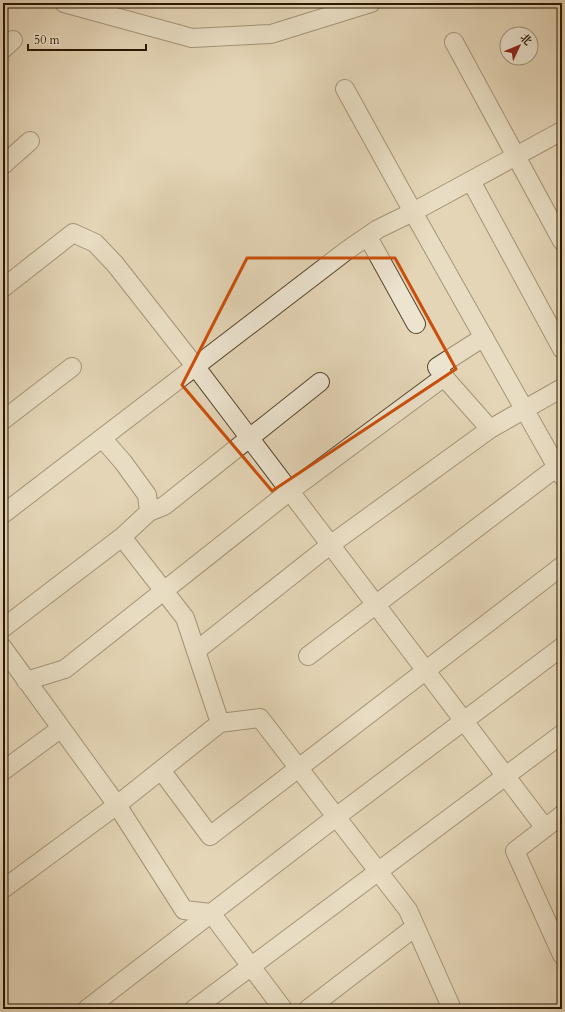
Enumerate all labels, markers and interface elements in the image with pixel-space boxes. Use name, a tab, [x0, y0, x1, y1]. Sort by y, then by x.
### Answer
scale bar	[28, 26, 146, 52]
north arrow	[499, 26, 539, 66]
text: 北	[517, 30, 535, 49]
text: 50 m	[34, 32, 61, 48]

